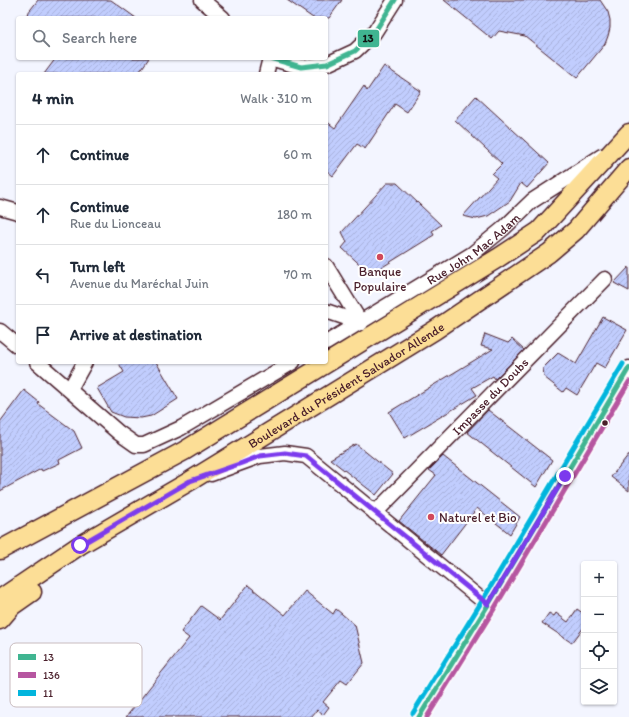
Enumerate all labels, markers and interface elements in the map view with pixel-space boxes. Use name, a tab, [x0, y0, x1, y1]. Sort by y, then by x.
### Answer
search box	[16, 16, 328, 60]
icon: search	[30, 27, 52, 49]
text: Search here	[62, 29, 137, 47]
line badge: 13	[357, 29, 380, 48]
text: 13	[362, 32, 374, 45]
text: 4 min	[32, 88, 74, 108]
text: Walk · 310 m	[240, 91, 312, 106]
icon: ahead	[32, 144, 54, 166]
text: Continue	[70, 146, 129, 164]
text: 60 m	[283, 147, 312, 162]
text: Continue	[70, 198, 129, 216]
icon: ahead	[32, 204, 54, 226]
text: 180 m	[277, 207, 312, 222]
street label: Rue John Mac Adam	[424, 210, 523, 288]
text: Rue du Lionceau	[70, 216, 161, 231]
marker: Banque Populaire	[375, 252, 385, 262]
text: Turn left	[70, 258, 125, 276]
icon: left	[32, 264, 54, 286]
place label: Banque Populaire	[354, 264, 406, 294]
text: 70 m	[284, 267, 312, 282]
text: Avenue du Maréchal Juin	[70, 276, 209, 291]
street label: Boulevard du Président Salvador Allende	[245, 319, 447, 451]
icon: arrive	[32, 324, 54, 346]
text: Arrive at destination	[70, 326, 202, 344]
street label: Impasse du Doubs	[449, 355, 532, 438]
unlabelled marker	[600, 418, 610, 428]
route end	[556, 467, 574, 485]
place label: Naturel et Bio	[439, 510, 517, 525]
marker: Naturel et Bio	[426, 512, 436, 522]
route start	[71, 536, 89, 554]
map controls	[581, 561, 617, 705]
button: +	[581, 561, 617, 597]
button: −	[581, 597, 617, 633]
button: locate	[581, 633, 617, 669]
legend	[10, 643, 142, 707]
text: 13	[43, 651, 54, 664]
text: 136	[43, 669, 60, 682]
button: layers	[581, 669, 617, 705]
text: 11	[43, 687, 53, 700]

